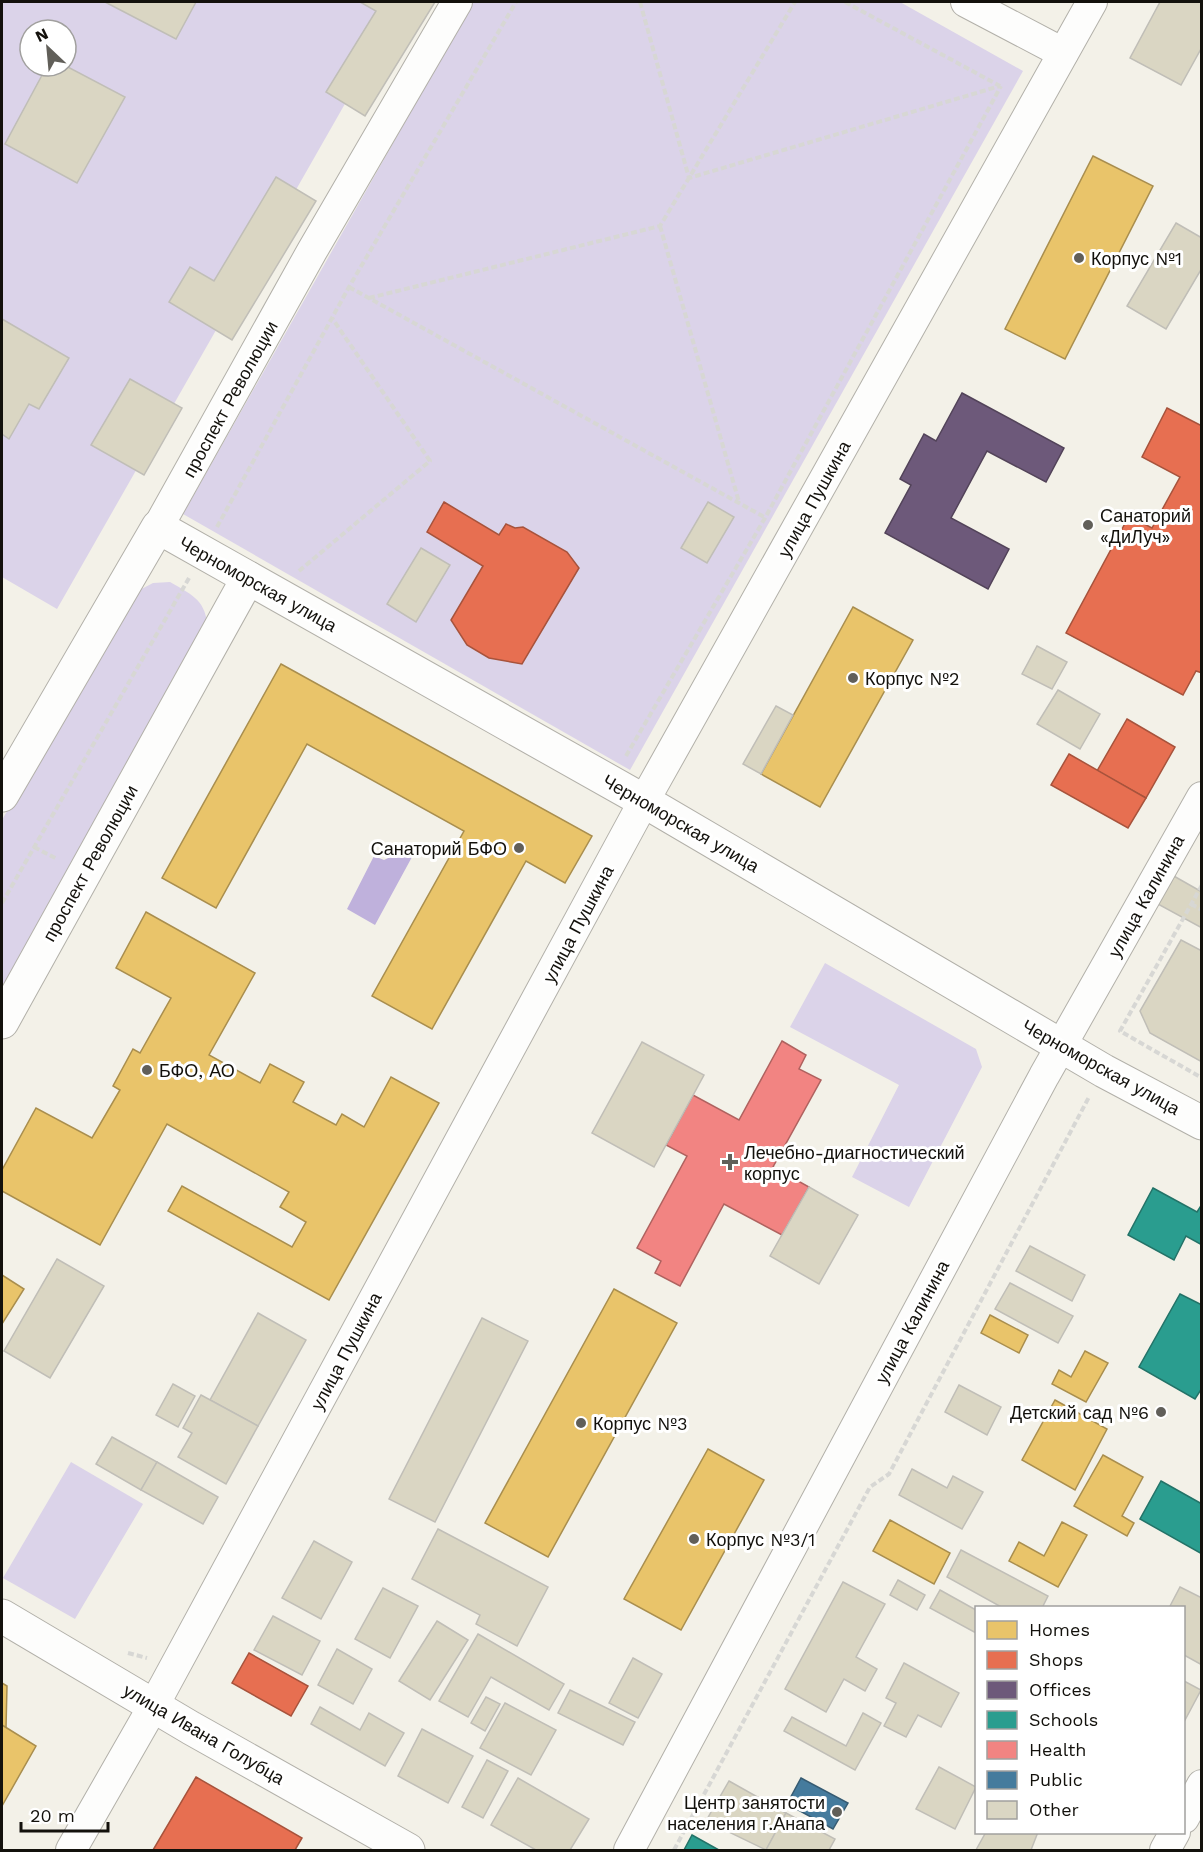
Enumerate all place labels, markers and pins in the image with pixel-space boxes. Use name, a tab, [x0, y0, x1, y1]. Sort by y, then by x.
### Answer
place label: Корпус №1	[1091, 248, 1182, 269]
marker: Корпус №1	[1072, 251, 1086, 265]
place label: Санаторий «ДиЛуч»	[1100, 505, 1191, 547]
marker: Санаторий «ДиЛуч»	[1081, 518, 1095, 532]
place label: Корпус №2	[865, 668, 959, 689]
marker: Корпус №2	[846, 671, 860, 685]
place label: Санаторий БФО	[371, 838, 507, 859]
marker: Санаторий БФО	[512, 841, 526, 855]
place label: БФО, АО	[159, 1060, 235, 1081]
marker: БФО, АО	[140, 1063, 154, 1077]
place label: Лечебно-диагностический корпус	[744, 1142, 965, 1184]
marker: Лечебно-диагностический корпус	[721, 1153, 739, 1171]
place label: Детский сад №6	[1010, 1402, 1149, 1423]
marker: Детский сад №6	[1154, 1405, 1168, 1419]
place label: Корпус №3	[593, 1413, 687, 1434]
marker: Корпус №3	[574, 1416, 588, 1430]
place label: Корпус №3/1	[706, 1529, 815, 1550]
marker: Корпус №3/1	[687, 1532, 701, 1546]
place label: Центр занятости населения г.Анапа	[667, 1792, 826, 1834]
marker: Центр занятости населения г.Анапа	[830, 1805, 844, 1819]

